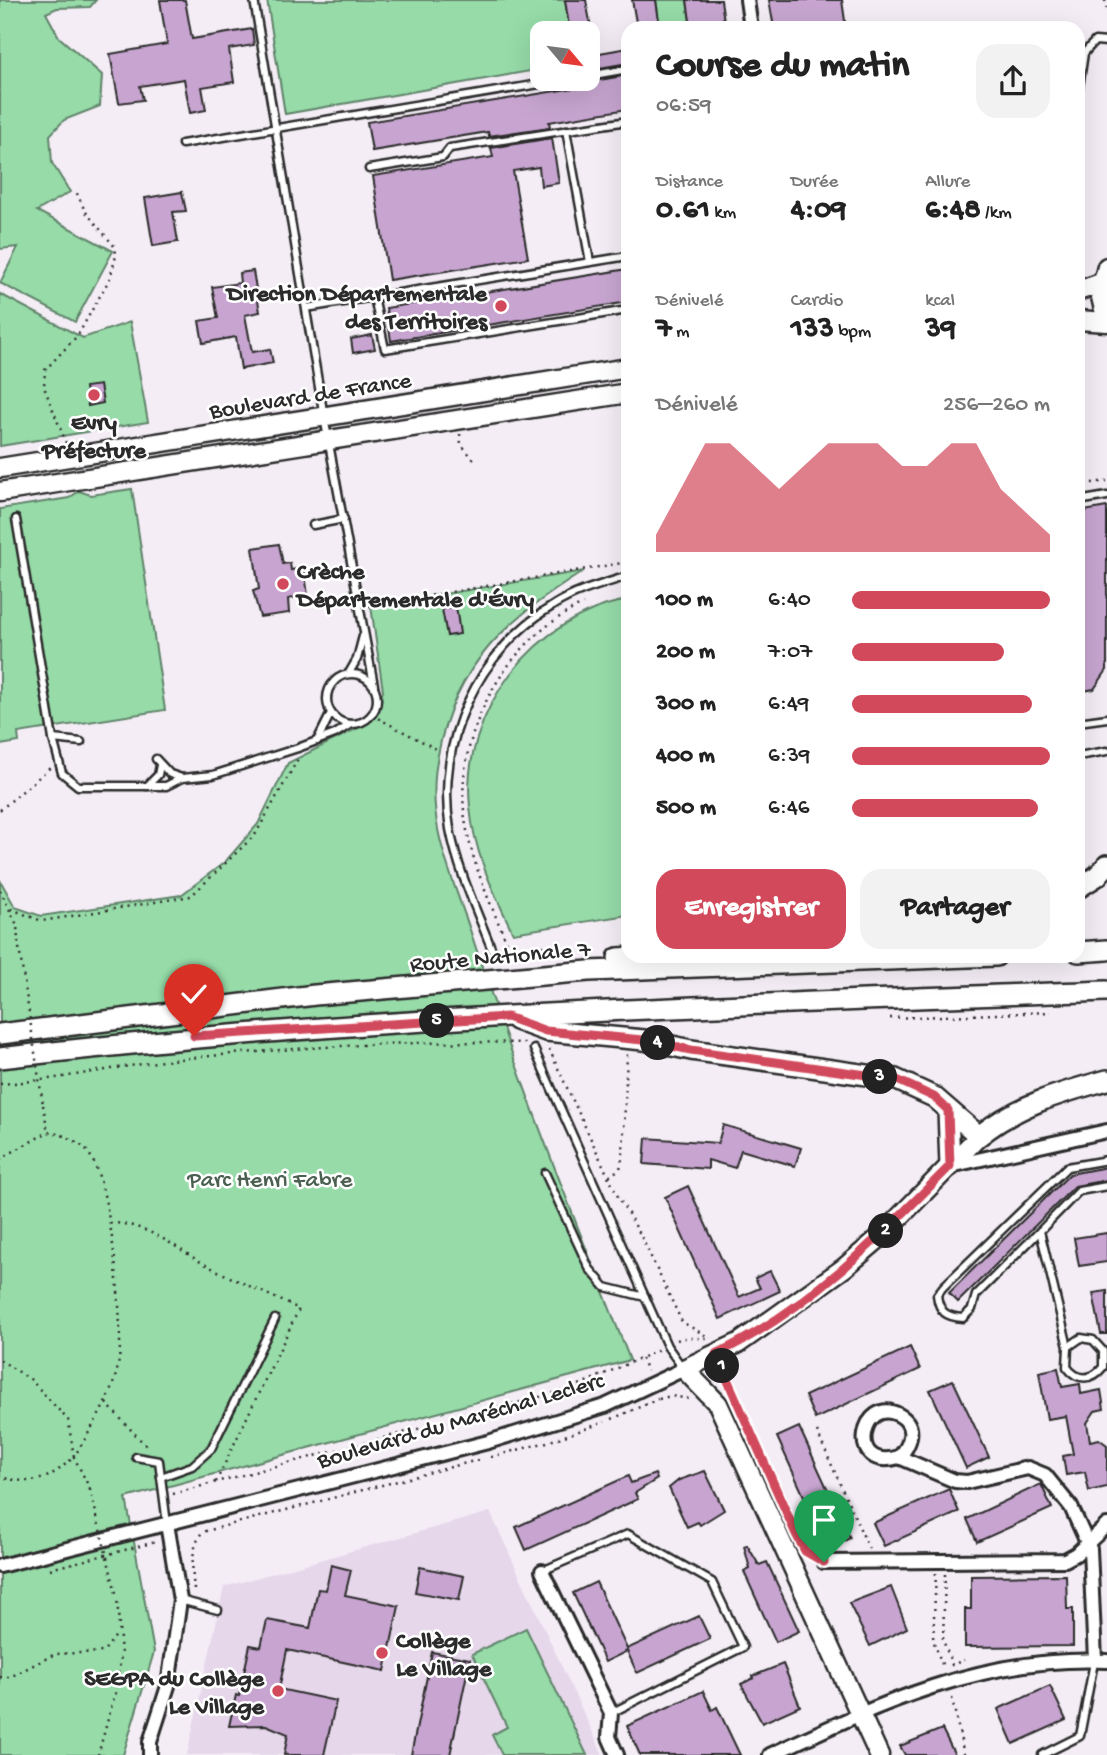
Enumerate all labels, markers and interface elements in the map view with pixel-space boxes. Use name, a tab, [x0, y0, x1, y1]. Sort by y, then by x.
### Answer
north arrow	[530, 21, 600, 91]
map controls	[530, 21, 600, 91]
button: share	[976, 44, 1050, 118]
text: Course du matin	[656, 45, 909, 89]
text: 06:59	[656, 93, 712, 120]
text: Distance	[656, 171, 723, 194]
text: Durée	[791, 171, 838, 194]
text: Allure	[925, 171, 970, 194]
text: 0.61	[656, 194, 710, 229]
text: 4:09	[791, 194, 846, 229]
text: 6:48	[925, 194, 981, 229]
text: km	[710, 202, 736, 225]
text: /km	[981, 202, 1012, 225]
place label: Direction Départementale des Territoires	[225, 281, 489, 338]
text: Dénivelé	[656, 290, 724, 313]
text: Cardio	[791, 290, 843, 313]
text: kcal	[925, 290, 955, 313]
marker: Direction Départementale des Territoires	[493, 298, 509, 314]
text: 7	[656, 313, 672, 348]
text: 133	[791, 313, 834, 348]
text: 39	[925, 313, 956, 348]
text: m	[672, 321, 690, 344]
text: bpm	[834, 321, 871, 344]
street label: Boulevard de France	[207, 367, 414, 428]
marker: Evry Préfecture	[86, 387, 102, 403]
text: Dénivelé	[656, 392, 738, 419]
text: 256–260 m	[943, 392, 1050, 419]
place label: Evry Préfecture	[40, 410, 148, 467]
place label: Crèche Départementale d'Évry	[295, 559, 534, 616]
marker: Crèche Départementale d'Évry	[275, 576, 291, 592]
text: 100 m	[656, 587, 713, 614]
text: 6:40	[768, 587, 811, 614]
text: 200 m	[656, 639, 715, 666]
text: 7:07	[768, 639, 812, 666]
text: 300 m	[656, 691, 716, 718]
text: 6:49	[768, 691, 809, 718]
text: 400 m	[656, 743, 715, 770]
text: 6:39	[768, 743, 810, 770]
text: 500 m	[656, 795, 716, 822]
text: 6:46	[768, 795, 809, 822]
button: Enregistrer	[656, 869, 846, 949]
button: Partager	[860, 869, 1050, 949]
street label: Route Nationale 7	[409, 936, 592, 981]
pin	[164, 964, 224, 1036]
icon: check	[175, 975, 213, 1013]
pin: 5	[420, 1004, 454, 1038]
text: 5	[432, 1009, 442, 1032]
pin: 4	[640, 1026, 676, 1060]
text: 4	[653, 1031, 662, 1054]
pin: 3	[862, 1060, 898, 1094]
text: 3	[875, 1065, 884, 1088]
park label: Parc Henri Fabre	[187, 1167, 353, 1196]
pin: 2	[868, 1214, 903, 1248]
text: 2	[881, 1219, 890, 1242]
pin: 1	[704, 1348, 740, 1384]
text: 1	[718, 1354, 725, 1377]
street label: Boulevard du Maréchal Leclerc	[313, 1367, 608, 1477]
pin	[794, 1490, 854, 1562]
icon: arrive	[805, 1501, 843, 1539]
place label: Collège Le Village	[396, 1628, 493, 1685]
marker: Collège Le Village	[374, 1645, 390, 1661]
place label: SEGPA du Collège Le Village	[84, 1666, 266, 1723]
marker: SEGPA du Collège Le Village	[270, 1683, 286, 1699]

